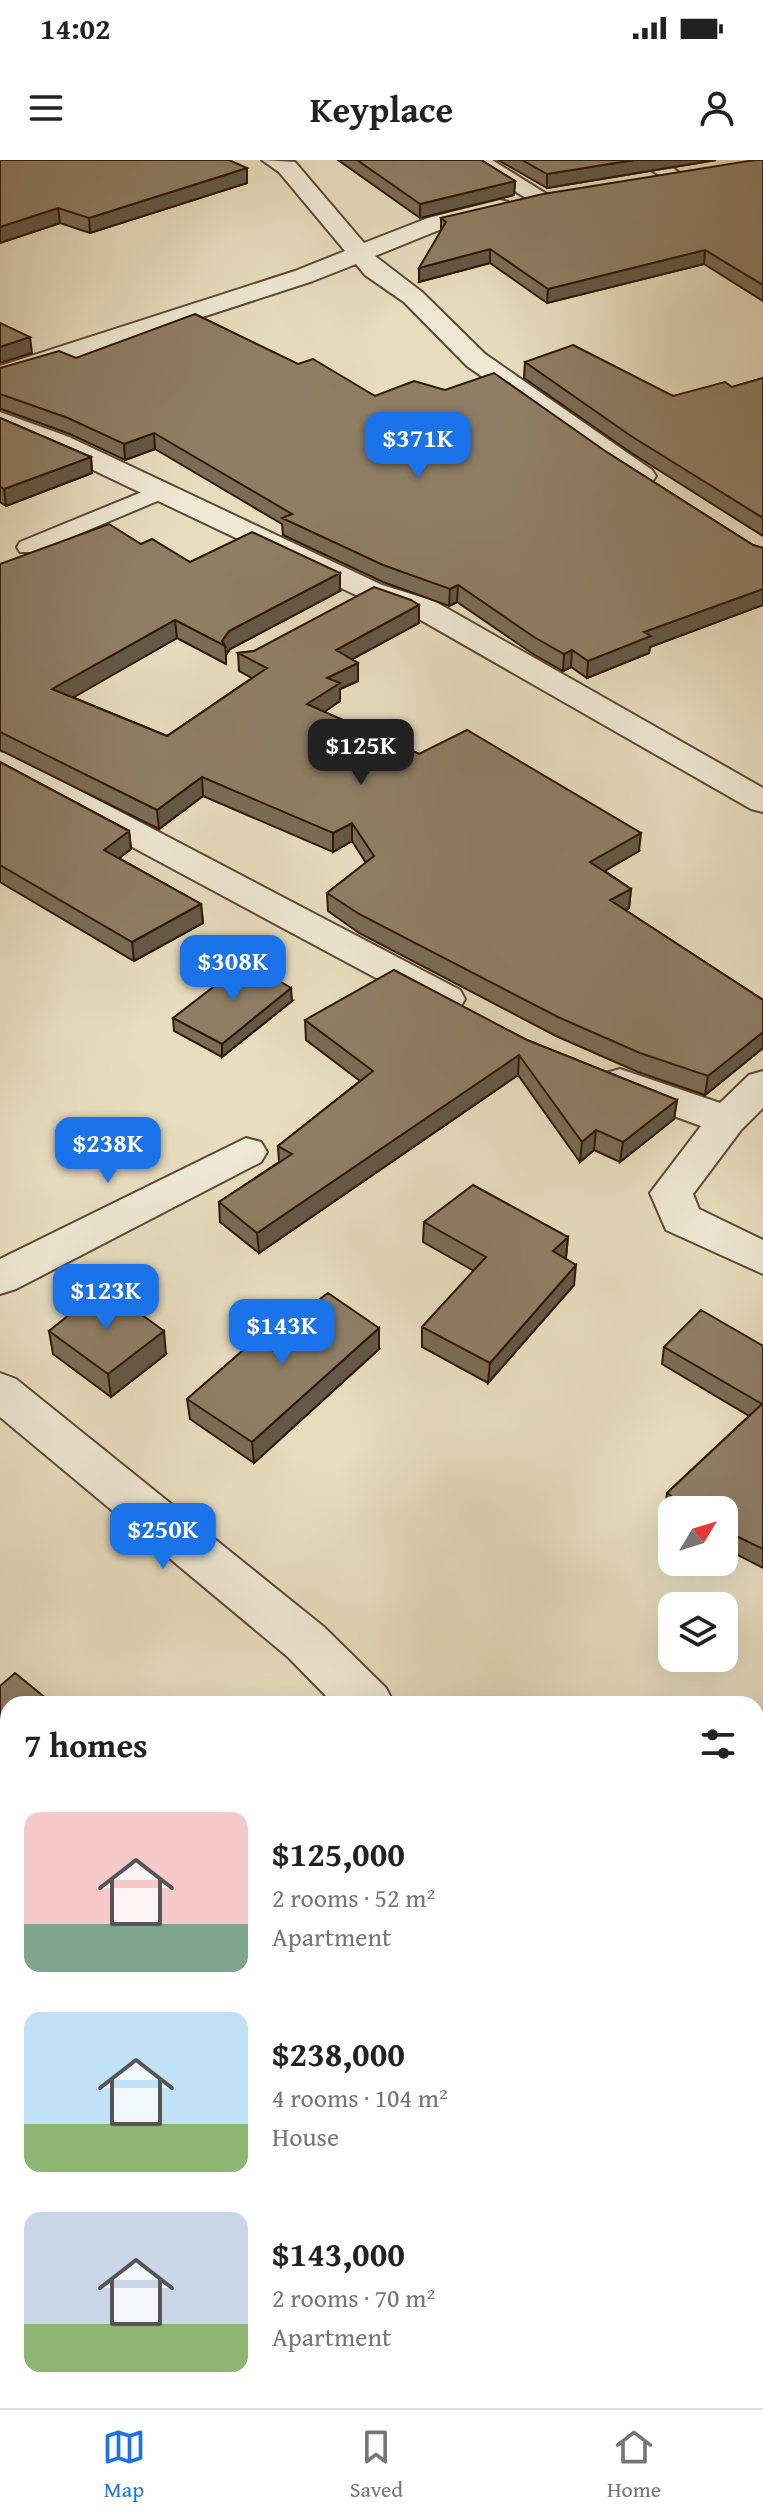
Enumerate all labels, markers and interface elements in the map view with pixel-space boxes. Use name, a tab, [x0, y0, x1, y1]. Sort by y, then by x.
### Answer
text: 14:02	[40, 6, 111, 50]
text: Keyplace	[310, 82, 453, 135]
icon: menu	[24, 86, 68, 130]
icon: person	[695, 86, 739, 130]
pin: $371K	[362, 412, 474, 480]
text: $371K	[383, 418, 453, 457]
pin: $125K	[305, 719, 417, 787]
text: $125K	[326, 725, 396, 764]
pin: $308K	[177, 935, 289, 1003]
text: $308K	[198, 941, 268, 980]
pin: $238K	[52, 1117, 164, 1185]
text: $238K	[73, 1123, 143, 1162]
pin: $123K	[50, 1264, 162, 1332]
text: $123K	[71, 1270, 141, 1309]
pin: $143K	[226, 1299, 338, 1367]
text: $143K	[247, 1305, 317, 1344]
north arrow	[658, 1496, 738, 1576]
map controls	[658, 1496, 738, 1672]
pin: $250K	[107, 1503, 219, 1571]
text: $250K	[128, 1509, 198, 1548]
button: layers	[658, 1592, 738, 1672]
text: 7 homes	[24, 1720, 148, 1769]
icon: filters	[696, 1722, 740, 1766]
text: $125,000	[272, 1829, 405, 1878]
icon: home	[88, 1844, 184, 1940]
text: 2 rooms · 52 m²	[272, 1878, 435, 1917]
text: Apartment	[272, 1917, 391, 1956]
text: $238,000	[272, 2029, 405, 2078]
icon: home	[88, 2044, 184, 2140]
text: 4 rooms · 104 m²	[272, 2078, 448, 2117]
text: House	[272, 2117, 339, 2156]
text: $143,000	[272, 2229, 405, 2278]
icon: home	[88, 2244, 184, 2340]
text: 2 rooms · 70 m²	[272, 2278, 435, 2317]
text: Apartment	[272, 2317, 391, 2356]
tab: Map	[102, 2425, 146, 2505]
tab: Saved	[350, 2425, 403, 2505]
tab: Home	[607, 2425, 661, 2505]

